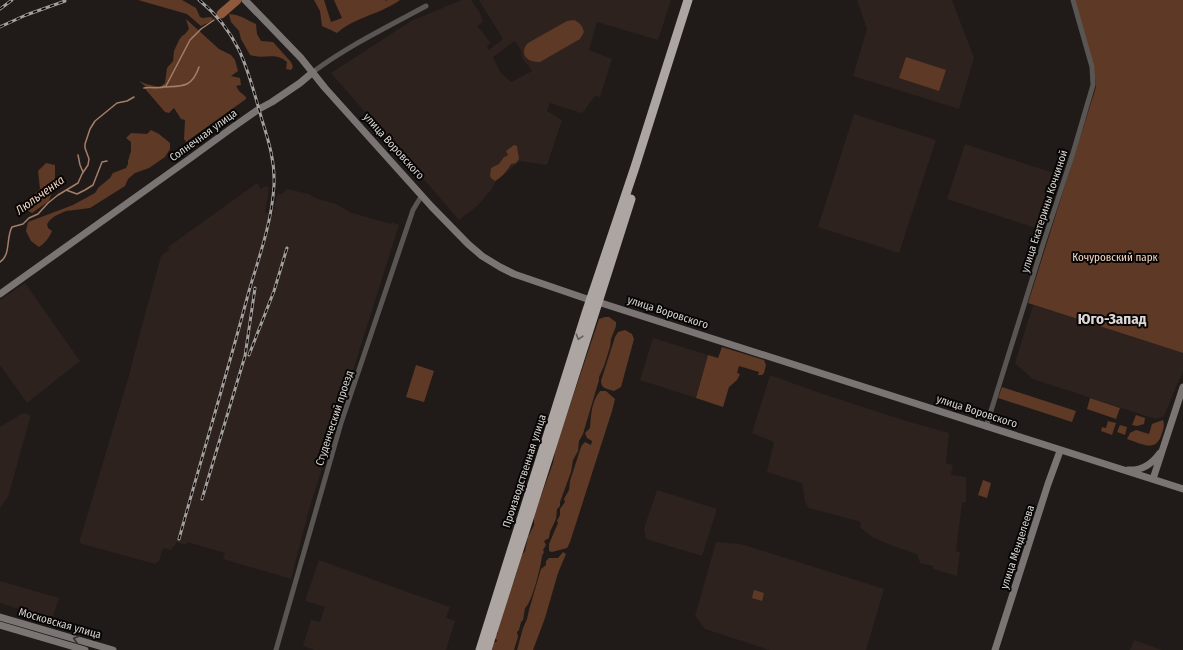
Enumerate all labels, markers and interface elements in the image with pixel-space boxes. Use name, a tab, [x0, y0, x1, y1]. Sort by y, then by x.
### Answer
street label: Солнечная улица	[167, 107, 240, 164]
street label: улица Воровского	[361, 111, 427, 182]
street label: улица Екатерины Кочкиной	[1019, 148, 1070, 274]
water label: Люльченка	[12, 173, 67, 218]
park label: Кочуровский парк	[1072, 251, 1159, 264]
street label: улица Воровского	[626, 293, 710, 332]
district label: Юго-Запад	[1078, 310, 1147, 328]
one-way arrow	[575, 333, 584, 340]
street label: Студенческий проезд	[313, 369, 356, 467]
street label: улица Воровского	[935, 392, 1019, 431]
street label: Производственная улица	[500, 413, 549, 530]
street label: улица Менделеева	[998, 504, 1037, 591]
street label: Московская улица	[17, 605, 103, 641]
one-way arrow	[72, 635, 79, 644]

